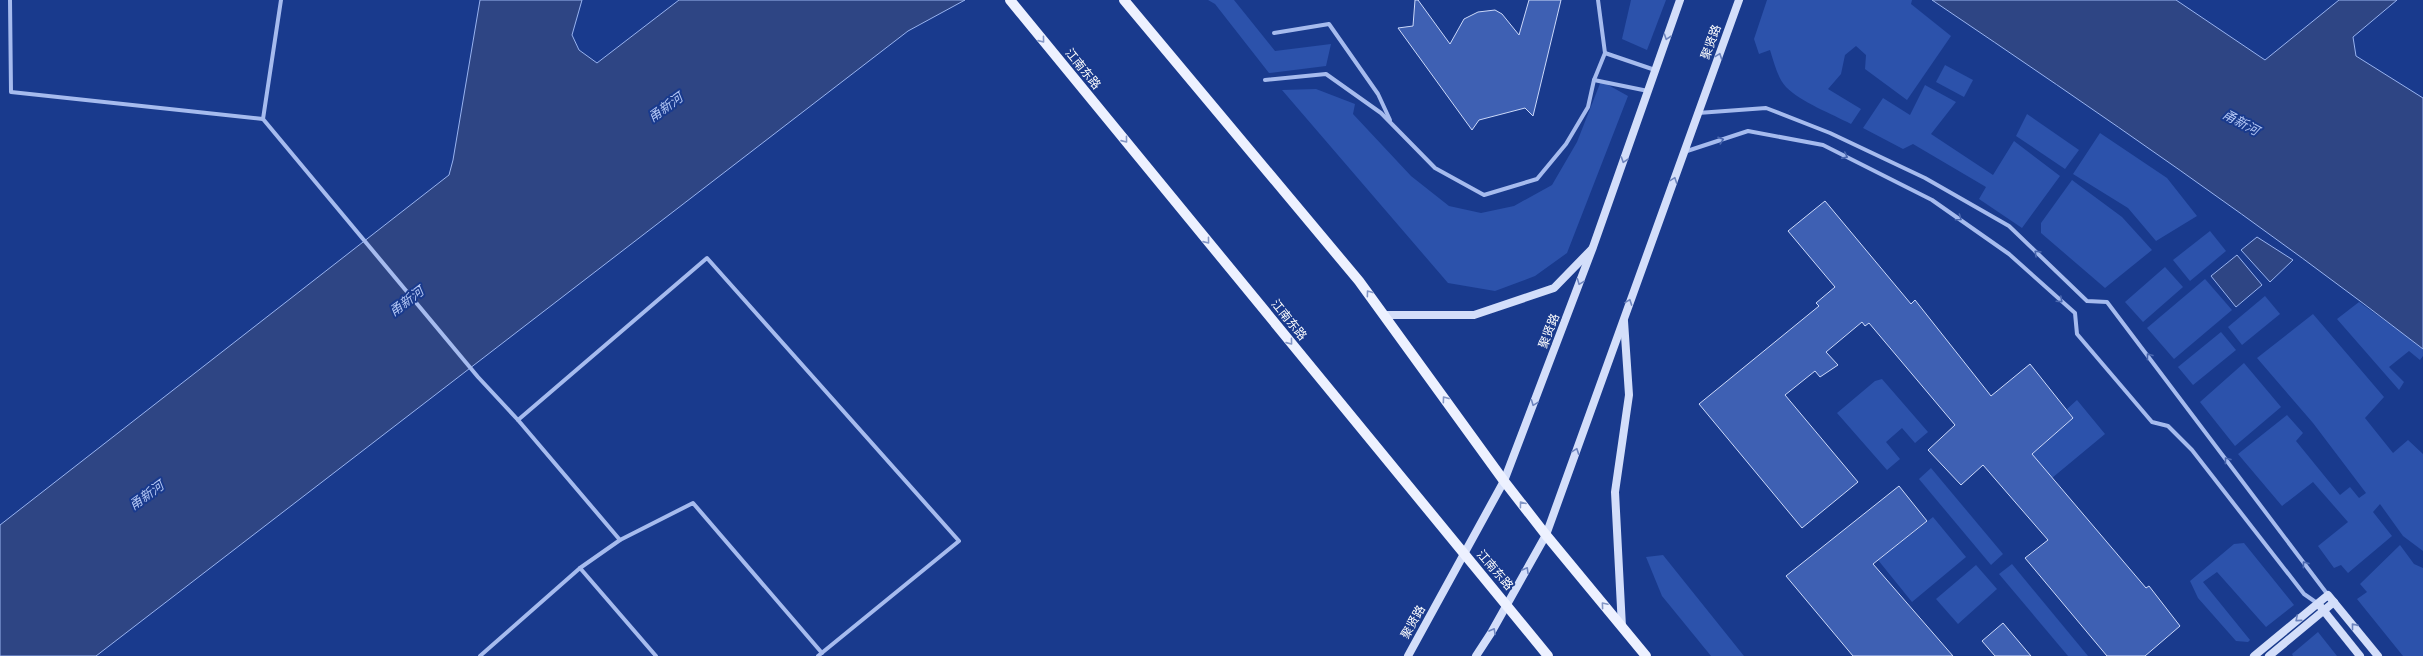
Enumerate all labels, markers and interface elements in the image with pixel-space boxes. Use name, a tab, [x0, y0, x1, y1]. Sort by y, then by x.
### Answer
street label: 聚贤路	[1698, 23, 1724, 61]
one-way arrow	[1663, 33, 1672, 40]
one-way arrow	[1038, 35, 1045, 43]
street label: 江南东路	[1062, 46, 1104, 92]
one-way arrow	[1714, 52, 1722, 59]
water label: 甬新河	[645, 88, 688, 125]
water label: 甬新河	[2220, 107, 2264, 140]
one-way arrow	[1120, 136, 1127, 143]
one-way arrow	[1717, 136, 1724, 145]
one-way arrow	[1841, 151, 1849, 159]
one-way arrow	[1620, 156, 1629, 163]
one-way arrow	[1669, 176, 1677, 183]
one-way arrow	[1955, 213, 1962, 221]
one-way arrow	[1203, 236, 1210, 244]
one-way arrow	[2034, 250, 2042, 257]
one-way arrow	[1577, 278, 1585, 285]
water label: 甬新河	[386, 282, 429, 319]
one-way arrow	[1366, 291, 1373, 298]
one-way arrow	[2055, 295, 2063, 303]
street label: 江南东路	[1268, 297, 1310, 343]
one-way arrow	[1625, 298, 1633, 305]
street label: 聚贤路	[1536, 312, 1562, 350]
one-way arrow	[1285, 337, 1292, 344]
one-way arrow	[2146, 353, 2153, 360]
one-way arrow	[1443, 396, 1450, 403]
one-way arrow	[1530, 400, 1538, 407]
one-way arrow	[1571, 447, 1580, 454]
one-way arrow	[2225, 457, 2232, 464]
water label: 甬新河	[126, 476, 169, 513]
one-way arrow	[1519, 501, 1526, 508]
street label: 江南东路	[1474, 547, 1516, 593]
one-way arrow	[2303, 561, 2310, 568]
one-way arrow	[1521, 567, 1529, 574]
one-way arrow	[1601, 602, 1608, 609]
street label: 聚贤路	[1398, 603, 1428, 641]
one-way arrow	[2295, 615, 2302, 622]
one-way arrow	[2351, 623, 2358, 630]
one-way arrow	[1488, 628, 1495, 635]

